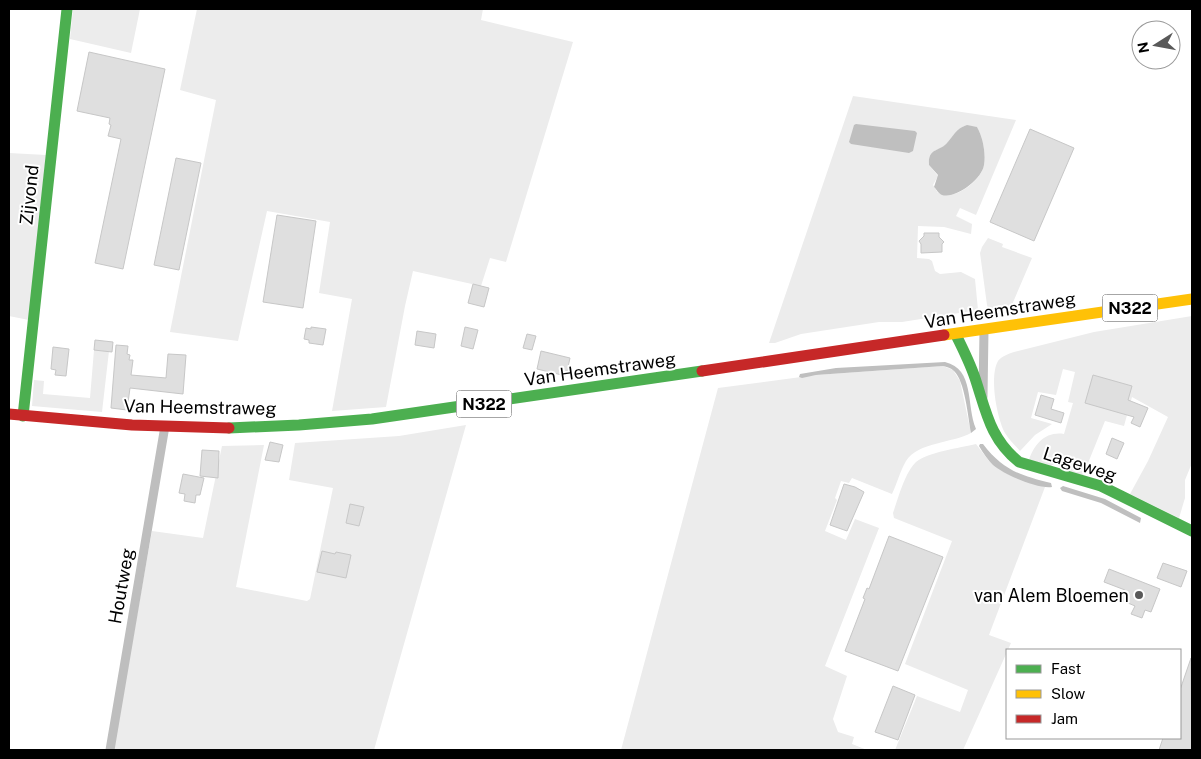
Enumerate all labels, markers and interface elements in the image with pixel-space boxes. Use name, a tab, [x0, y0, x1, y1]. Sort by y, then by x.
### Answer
north arrow	[1131, 20, 1181, 70]
text: N	[1134, 41, 1152, 54]
street label: Zijvond	[15, 164, 43, 226]
street label: Van Heemstraweg	[923, 288, 1077, 332]
road number: N322	[1102, 294, 1158, 322]
street label: Van Heemstraweg	[523, 348, 677, 390]
road number: N322	[456, 390, 512, 418]
street label: Van Heemstraweg	[123, 395, 277, 419]
street label: Lageweg	[1041, 442, 1119, 486]
street label: Houtweg	[104, 547, 138, 625]
place label: van Alem Bloemen	[974, 585, 1129, 606]
marker: van Alem Bloemen	[1133, 589, 1145, 601]
legend	[1006, 649, 1181, 739]
text: Fast	[1051, 660, 1081, 677]
text: Slow	[1051, 685, 1086, 702]
text: Jam	[1051, 710, 1078, 727]

